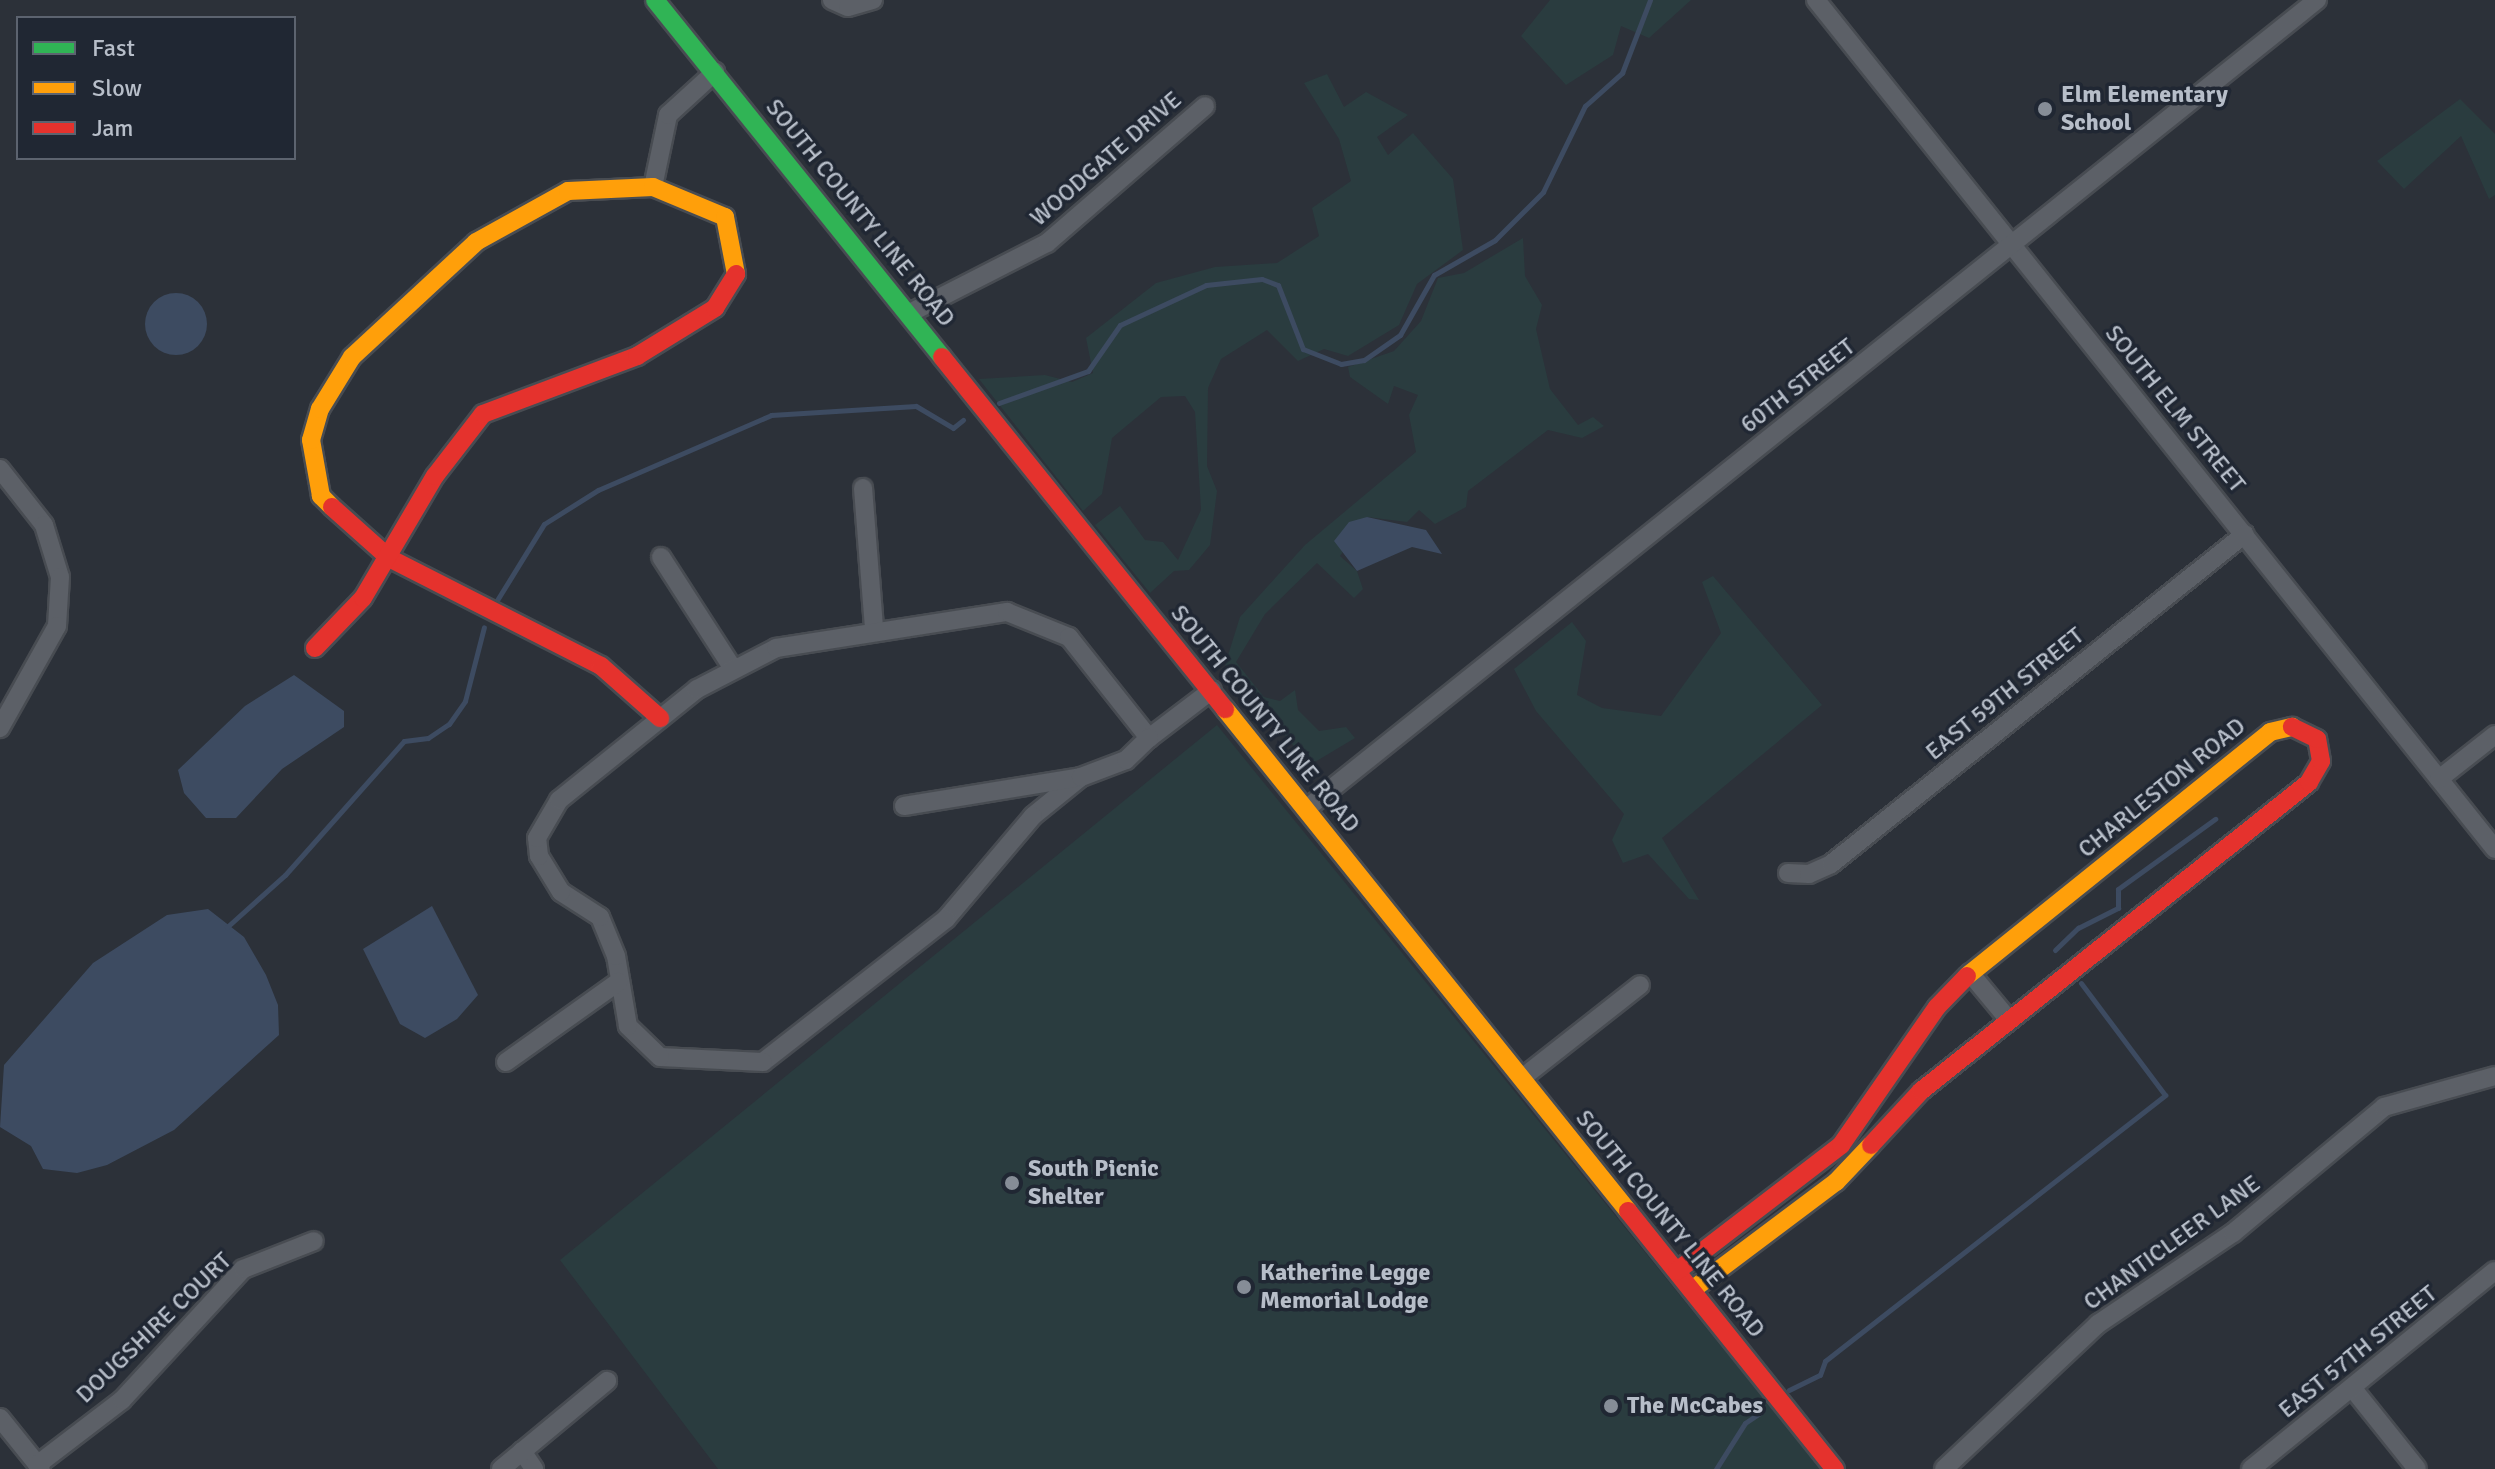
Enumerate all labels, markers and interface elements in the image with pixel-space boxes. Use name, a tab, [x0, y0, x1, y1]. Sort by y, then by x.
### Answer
legend	[16, 16, 296, 160]
text: Fast	[92, 33, 135, 63]
text: Slow	[92, 73, 142, 103]
place label: Elm Elementary School	[2061, 81, 2228, 137]
street label: WOODGATE DRIVE	[1024, 85, 1188, 233]
street label: SOUTH COUNTY LINE ROAD	[759, 93, 961, 333]
marker: Elm Elementary School	[2036, 100, 2054, 118]
text: Jam	[92, 113, 133, 143]
street label: SOUTH ELM STREET	[2099, 320, 2251, 498]
street label: 60TH STREET	[1735, 332, 1861, 440]
street label: SOUTH COUNTY LINE ROAD	[1164, 599, 1366, 839]
street label: EAST 59TH STREET	[1920, 621, 2090, 767]
street label: CHARLESTON ROAD	[2073, 712, 2251, 864]
street label: SOUTH COUNTY LINE ROAD	[1569, 1104, 1771, 1344]
place label: South Picnic Shelter	[1028, 1155, 1159, 1211]
street label: CHANTICLEER LANE	[2078, 1169, 2266, 1317]
marker: South Picnic Shelter	[1003, 1174, 1021, 1192]
street label: DOUGSHIRE COURT	[70, 1247, 238, 1409]
place label: Katherine Legge Memorial Lodge	[1260, 1259, 1430, 1315]
marker: Katherine Legge Memorial Lodge	[1235, 1278, 1253, 1296]
street label: EAST 57TH STREET	[2273, 1279, 2443, 1425]
place label: The McCabes	[1627, 1392, 1763, 1420]
marker: The McCabes	[1602, 1397, 1620, 1415]

